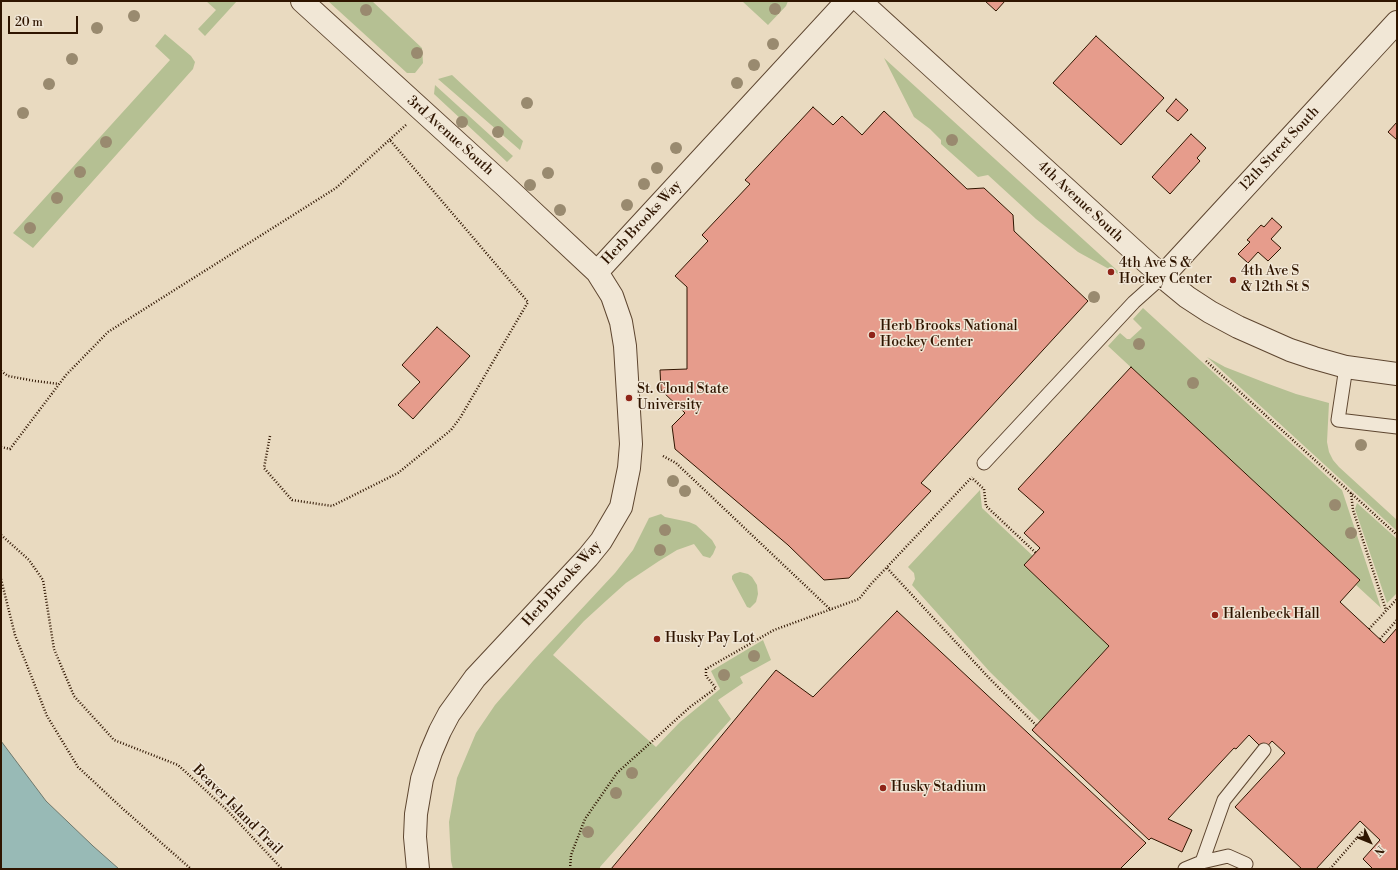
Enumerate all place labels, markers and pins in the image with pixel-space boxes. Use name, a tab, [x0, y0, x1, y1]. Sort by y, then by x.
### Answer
place label: 4th Ave S & Hockey Center	[1119, 256, 1212, 288]
place label: 4th Ave S & 12th St S	[1241, 264, 1310, 296]
marker: 4th Ave S & Hockey Center	[1106, 267, 1116, 277]
marker: 4th Ave S & 12th St S	[1228, 275, 1238, 285]
place label: Herb Brooks National Hockey Center	[880, 319, 1018, 352]
marker: Herb Brooks National Hockey Center	[867, 330, 877, 340]
place label: St. Cloud State University	[637, 382, 729, 414]
marker: St. Cloud State University	[624, 393, 634, 403]
place label: Halenbeck Hall	[1223, 607, 1320, 623]
marker: Halenbeck Hall	[1210, 610, 1220, 620]
place label: Husky Pay Lot	[665, 631, 755, 647]
marker: Husky Pay Lot	[652, 634, 662, 644]
place label: Husky Stadium	[891, 780, 986, 796]
marker: Husky Stadium	[878, 783, 888, 793]

